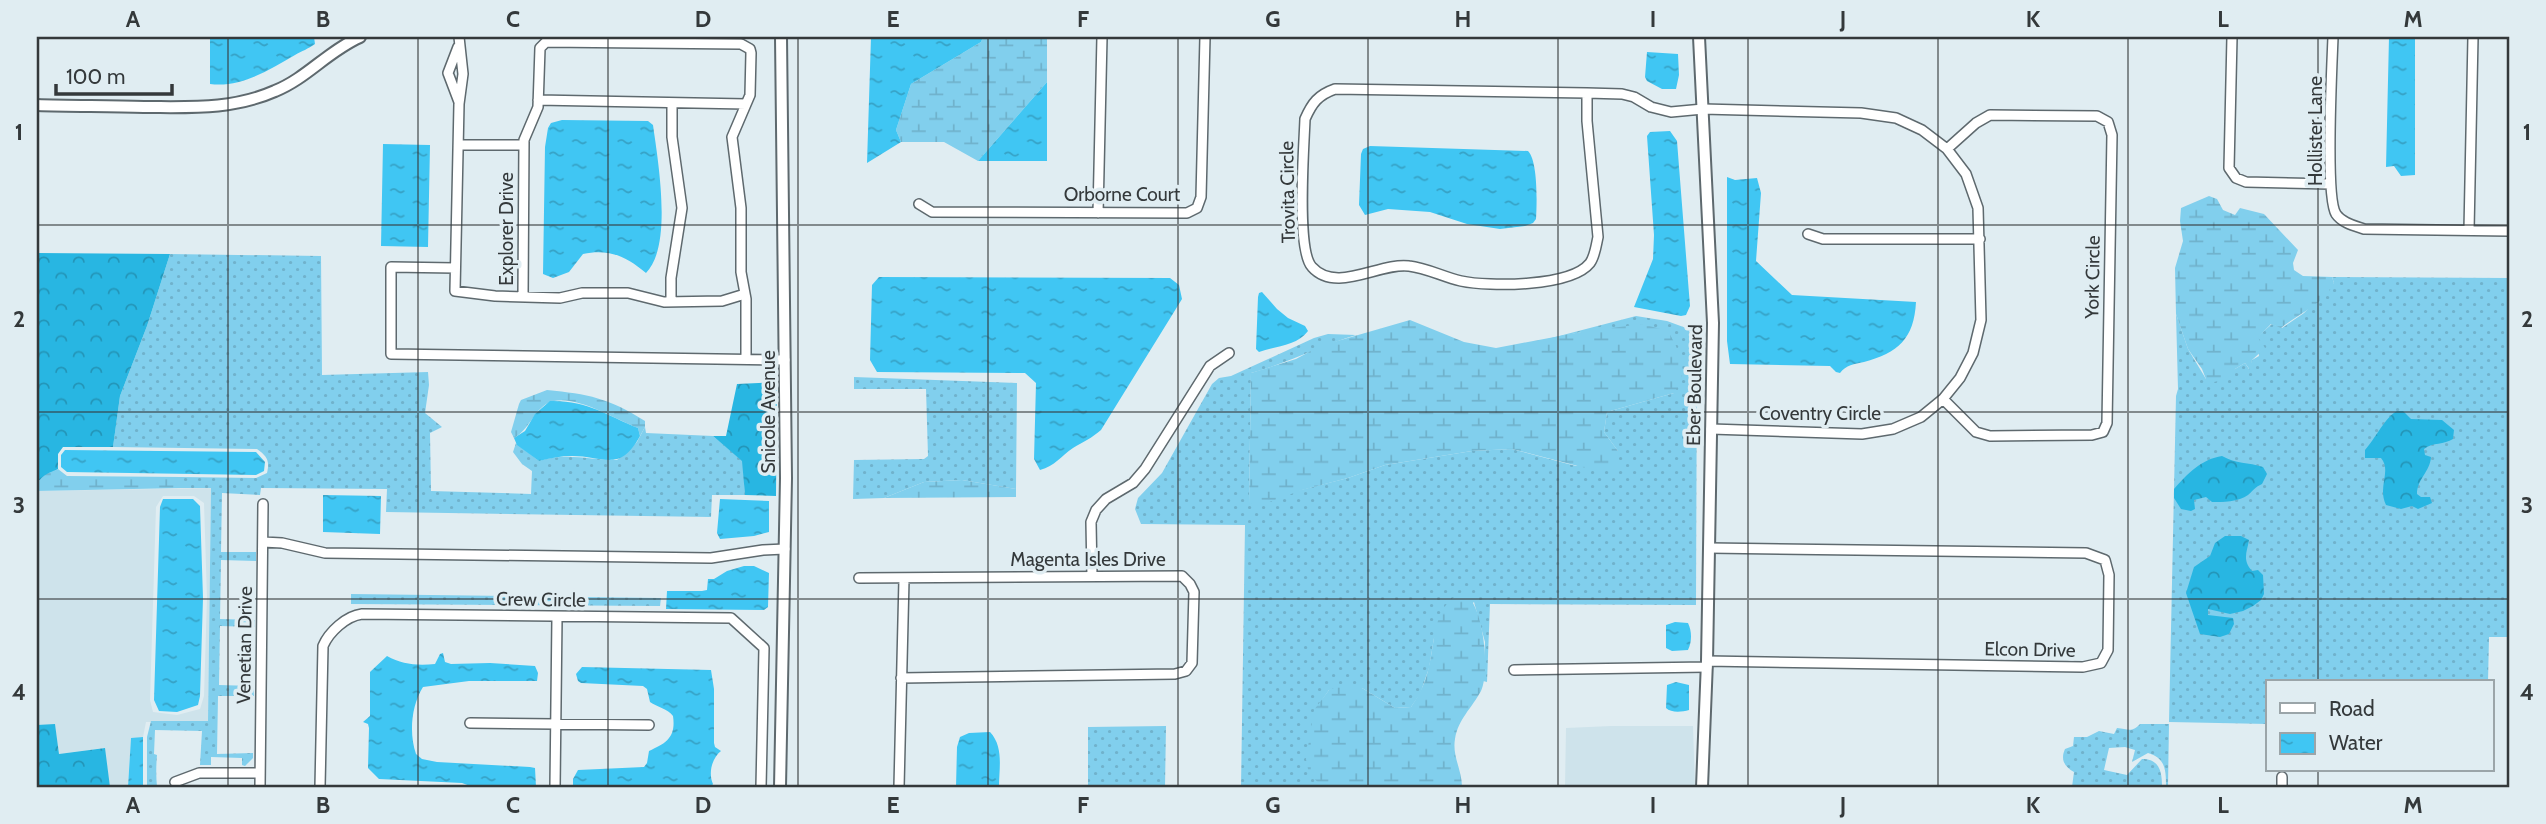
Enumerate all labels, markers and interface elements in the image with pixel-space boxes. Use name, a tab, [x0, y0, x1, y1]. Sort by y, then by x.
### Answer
text: A	[126, 5, 141, 33]
text: B	[316, 5, 330, 33]
text: C	[506, 5, 520, 33]
text: D	[695, 5, 711, 33]
text: E	[886, 5, 900, 33]
text: F	[1077, 5, 1089, 33]
text: G	[1265, 5, 1281, 33]
text: H	[1455, 5, 1471, 33]
text: I	[1650, 5, 1656, 33]
text: J	[1839, 5, 1846, 33]
text: K	[2026, 5, 2041, 33]
text: L	[2217, 5, 2229, 33]
text: M	[2403, 5, 2423, 33]
scale bar	[56, 52, 172, 96]
text: 100 m	[66, 64, 125, 89]
street label: Hollister Lane	[2304, 76, 2327, 186]
text: 1	[15, 118, 23, 146]
text: 1	[2523, 118, 2531, 146]
street label: Trovita Circle	[1275, 140, 1300, 243]
street label: Explorer Drive	[495, 172, 518, 286]
street label: Orborne Court	[1064, 183, 1181, 206]
street label: York Circle	[2080, 235, 2105, 320]
text: 2	[13, 305, 25, 333]
text: 2	[2521, 305, 2533, 333]
street label: Eber Boulevard	[1682, 324, 1707, 446]
street label: Snicole Avenue	[757, 350, 780, 474]
street label: Coventry Circle	[1759, 402, 1881, 425]
text: 3	[13, 491, 25, 519]
text: 3	[2521, 491, 2533, 519]
street label: Magenta Isles Drive	[1010, 548, 1166, 571]
street label: Venetian Drive	[232, 586, 257, 704]
street label: Crew Circle	[496, 587, 586, 612]
street label: Elcon Drive	[1984, 637, 2076, 662]
text: 4	[12, 678, 26, 706]
text: 4	[2520, 678, 2534, 706]
legend	[2266, 680, 2494, 772]
text: Road	[2329, 696, 2375, 721]
text: Water	[2329, 730, 2383, 755]
text: A	[126, 791, 141, 819]
text: B	[316, 791, 330, 819]
text: C	[506, 791, 520, 819]
text: D	[695, 791, 711, 819]
text: E	[886, 791, 900, 819]
text: F	[1077, 791, 1089, 819]
text: G	[1265, 791, 1281, 819]
text: H	[1455, 791, 1471, 819]
text: I	[1650, 791, 1656, 819]
text: J	[1839, 791, 1846, 819]
text: K	[2026, 791, 2041, 819]
text: L	[2217, 791, 2229, 819]
text: M	[2403, 791, 2423, 819]

